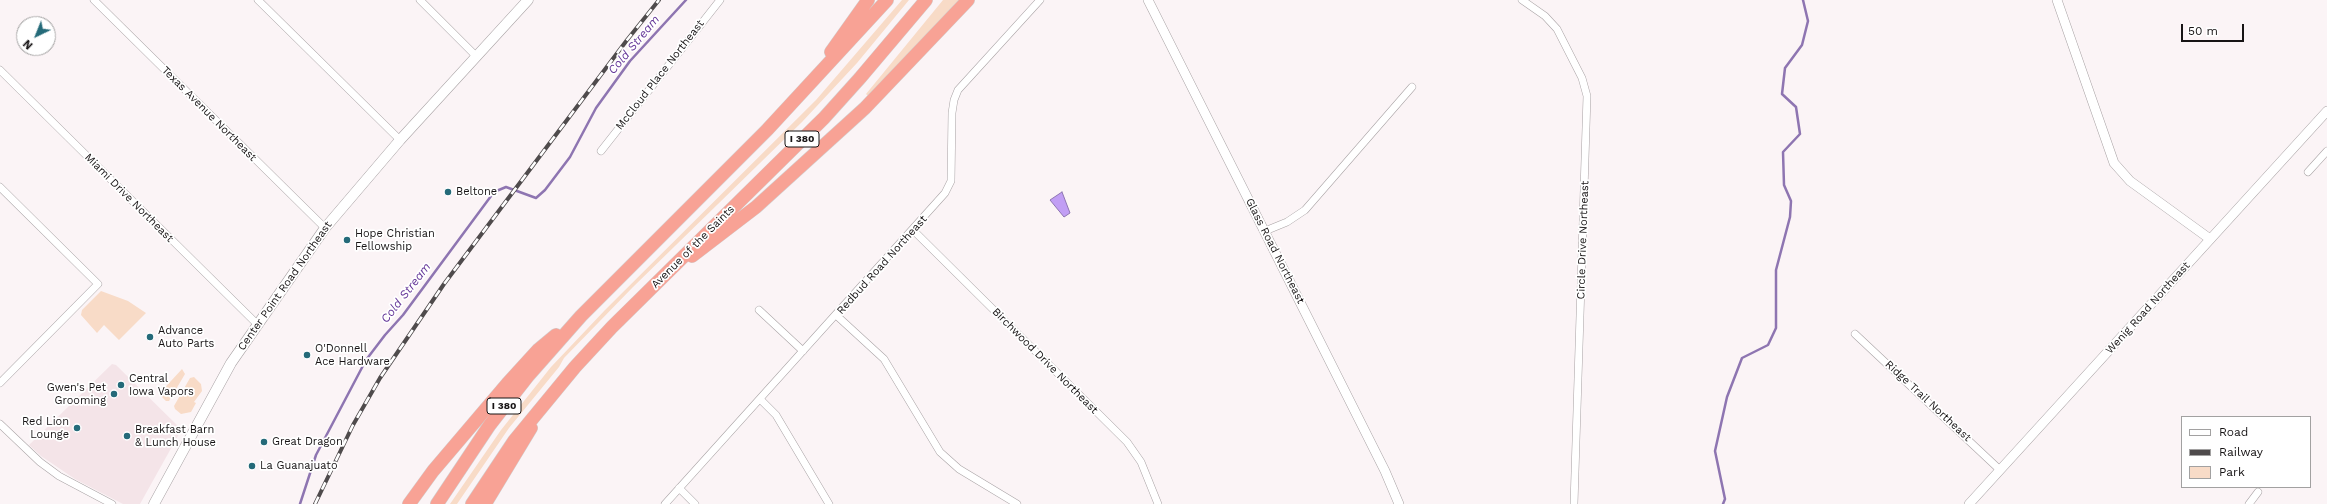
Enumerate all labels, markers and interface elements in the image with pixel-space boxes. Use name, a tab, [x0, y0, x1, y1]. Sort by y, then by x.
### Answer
water label: Cold Stream	[605, 13, 663, 77]
north arrow	[16, 16, 56, 56]
scale bar	[2183, 16, 2246, 42]
street label: McCloud Place Northeast	[613, 17, 707, 133]
text: 50 m	[2188, 24, 2218, 38]
text: N	[21, 37, 36, 52]
street label: Texas Avenue Northeast	[159, 64, 259, 164]
road number: I 380	[785, 131, 819, 147]
street label: Miami Drive Northeast	[82, 151, 176, 245]
street label: Circle Drive Northeast	[1574, 180, 1592, 300]
place label: Beltone	[456, 185, 497, 199]
marker: Beltone	[443, 187, 453, 197]
street label: Glass Road Northeast	[1243, 196, 1307, 306]
street label: Avenue of the Saints	[649, 203, 737, 291]
street label: Redbud Road Northeast	[834, 213, 930, 317]
street label: Center Point Road Northeast	[235, 219, 335, 353]
place label: Hope Christian Fellowship	[355, 227, 435, 253]
marker: Hope Christian Fellowship	[342, 235, 352, 245]
street label: Wenig Road Northeast	[2103, 259, 2193, 357]
water label: Cold Stream	[378, 260, 434, 326]
street label: Birchwood Drive Northeast	[989, 305, 1101, 417]
place label: Advance Auto Parts	[158, 324, 214, 350]
marker: Advance Auto Parts	[145, 332, 155, 342]
place label: O'Donnell Ace Hardware	[315, 342, 390, 368]
marker: O'Donnell Ace Hardware	[302, 350, 312, 360]
street label: Ridge Trail Northeast	[1882, 358, 1974, 444]
place label: Central Iowa Vapors	[129, 372, 194, 398]
marker: Central Iowa Vapors	[116, 380, 126, 390]
place label: Gwen's Pet Grooming	[47, 381, 106, 407]
marker: Gwen's Pet Grooming	[109, 389, 119, 399]
road number: I 380	[487, 398, 521, 414]
place label: Red Lion Lounge	[22, 415, 69, 441]
legend	[2181, 416, 2311, 488]
marker: Red Lion Lounge	[72, 423, 82, 433]
place label: Breakfast Barn & Lunch House	[135, 423, 216, 449]
text: Road	[2219, 425, 2248, 439]
marker: Breakfast Barn & Lunch House	[122, 431, 132, 441]
place label: Great Dragon	[272, 435, 343, 449]
marker: Great Dragon	[259, 437, 269, 447]
text: Railway	[2219, 445, 2263, 459]
place label: La Guanajuato	[260, 459, 337, 473]
marker: La Guanajuato	[247, 461, 257, 471]
text: Park	[2219, 465, 2245, 479]

